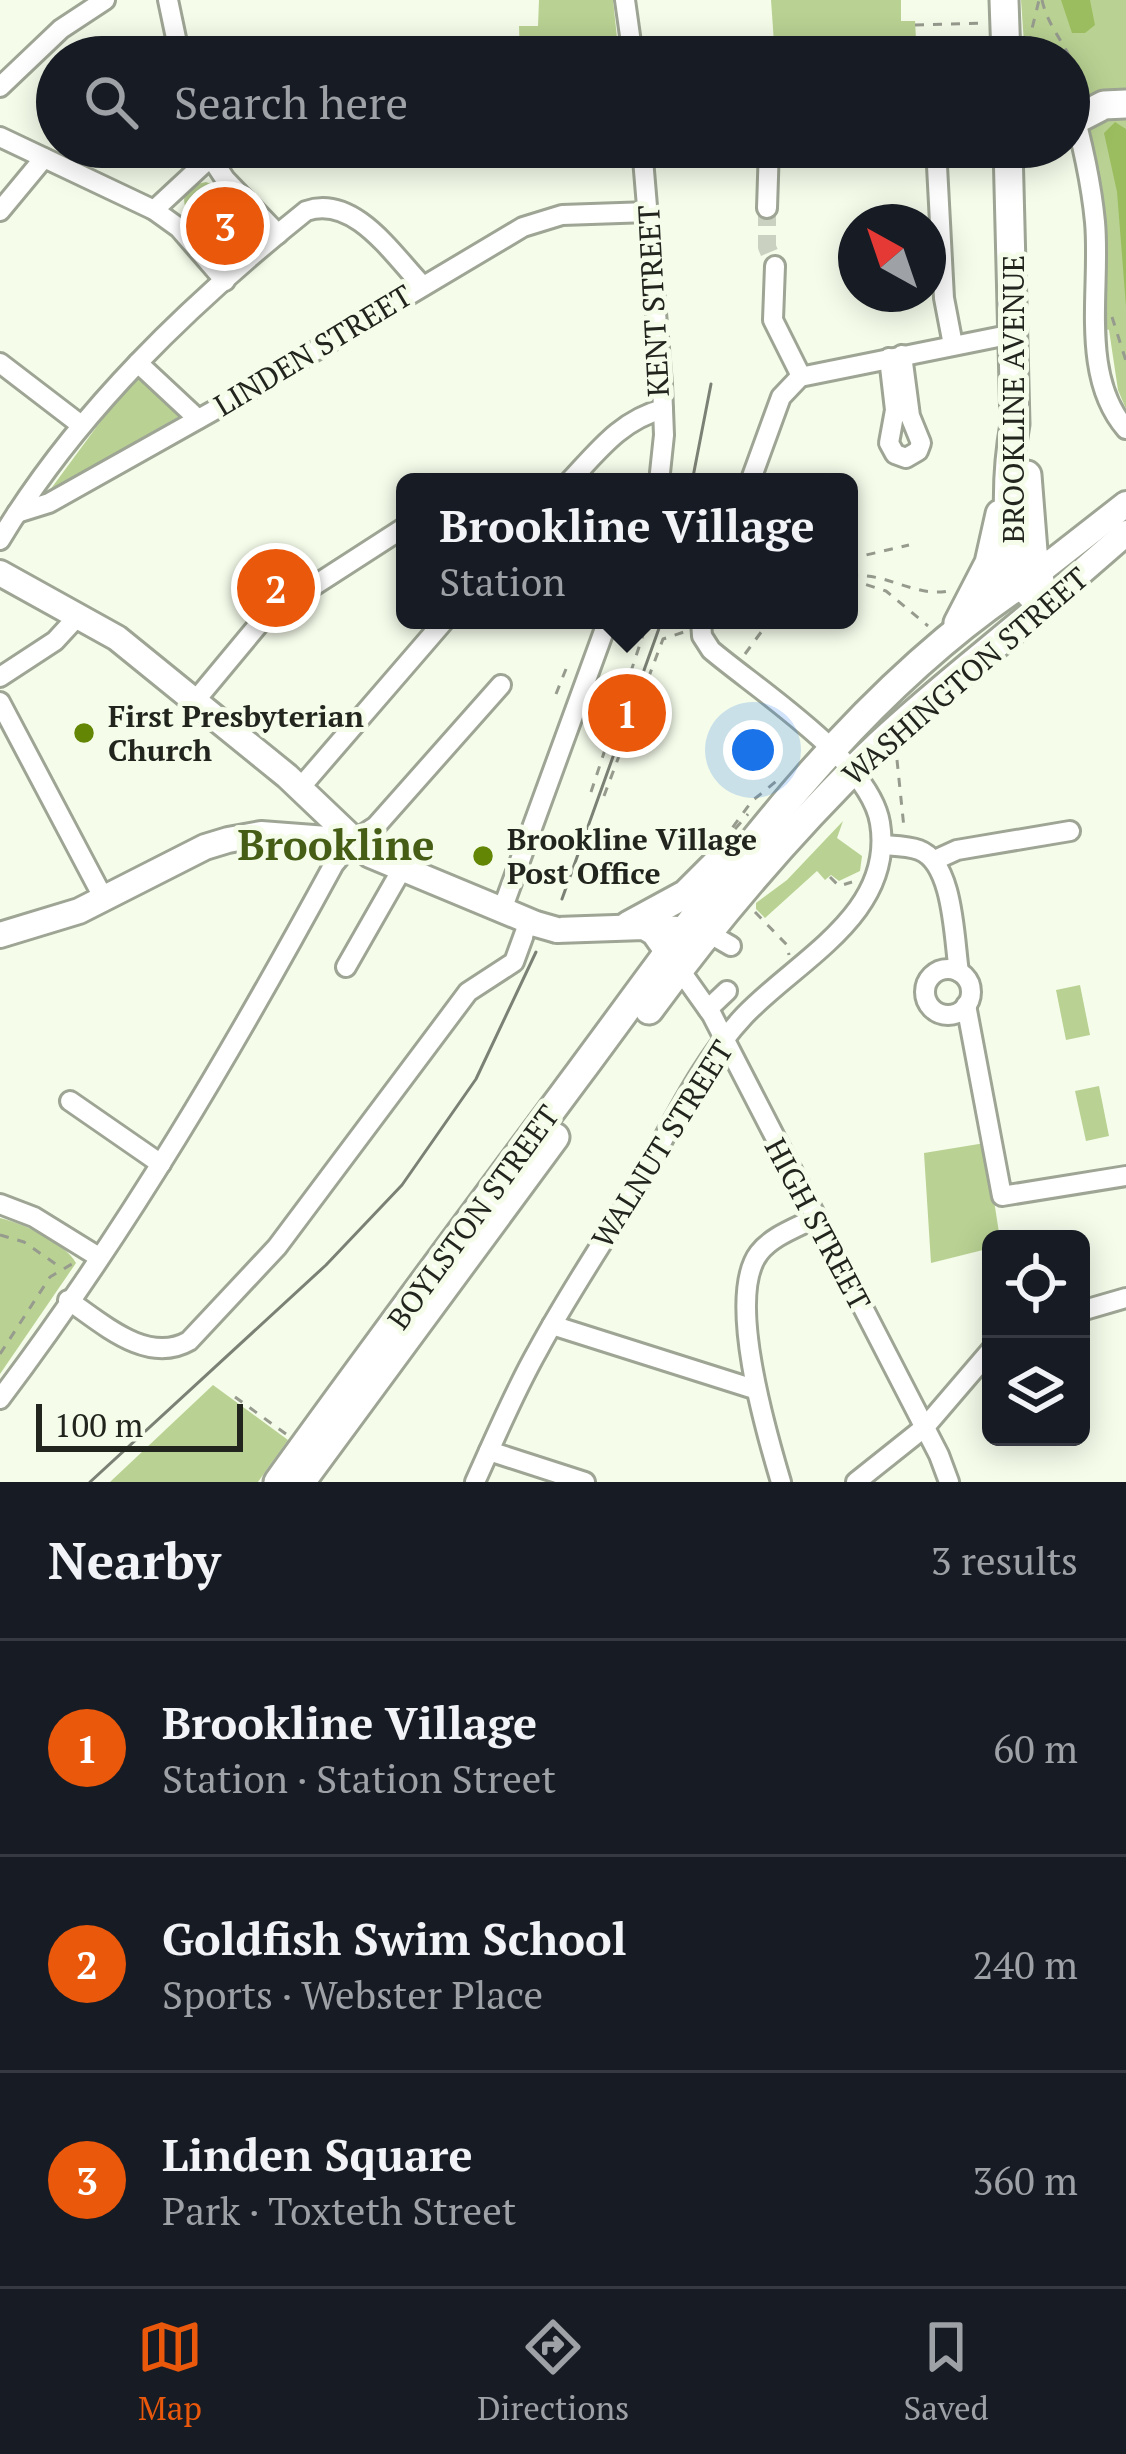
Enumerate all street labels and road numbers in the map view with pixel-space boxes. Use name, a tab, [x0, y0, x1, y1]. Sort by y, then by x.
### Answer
street label: KENT STREET	[628, 204, 678, 398]
street label: BROOKLINE AVENUE	[993, 255, 1033, 543]
street label: LINDEN STREET	[207, 275, 419, 425]
street label: WASHINGTON STREET	[834, 558, 1096, 794]
street label: WALNUT STREET	[582, 1033, 742, 1255]
street label: BOYLSTON STREET	[378, 1097, 568, 1337]
street label: HIGH STREET	[756, 1131, 880, 1317]

